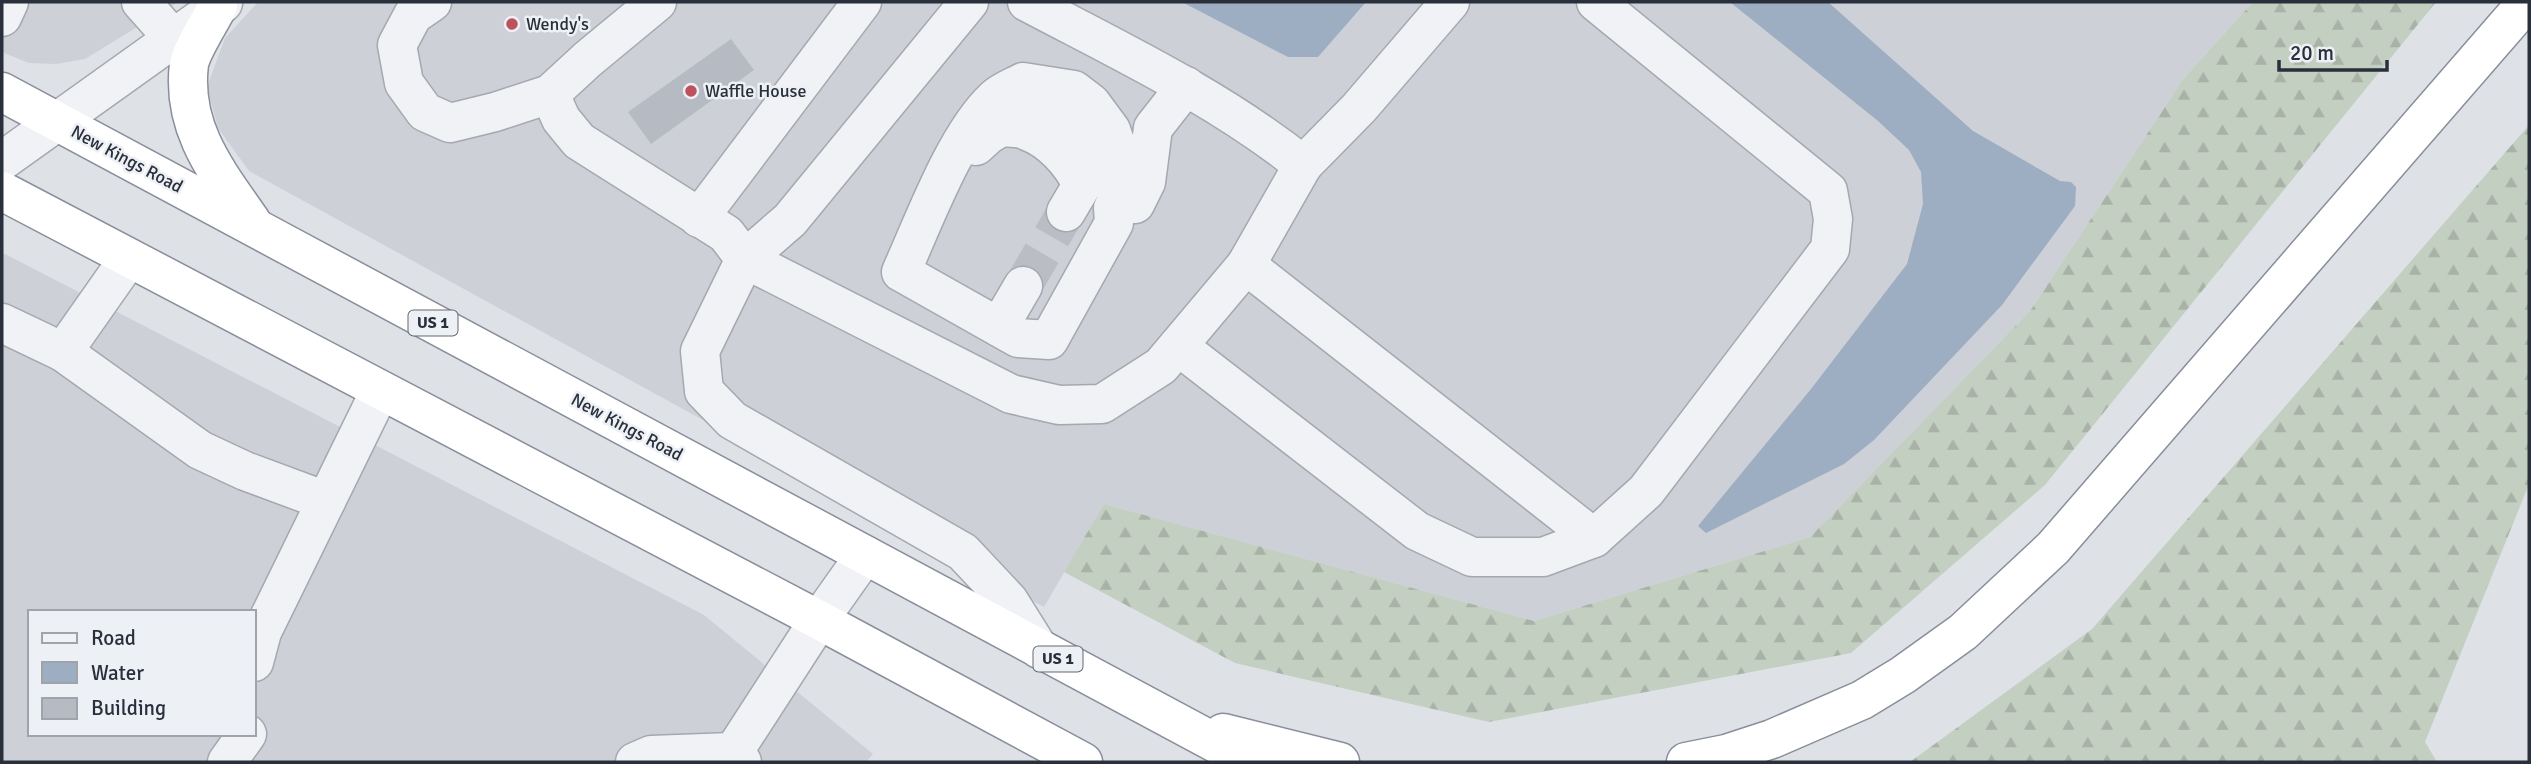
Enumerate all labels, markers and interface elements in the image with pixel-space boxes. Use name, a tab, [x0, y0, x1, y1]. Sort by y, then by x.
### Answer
place label: Wendy's	[526, 13, 589, 35]
marker: Wendy's	[504, 16, 520, 32]
scale bar	[2279, 28, 2388, 72]
text: 20 m	[2290, 40, 2334, 66]
place label: Waffle House	[705, 80, 806, 102]
marker: Waffle House	[683, 83, 699, 99]
street label: New Kings Road	[67, 120, 187, 198]
road number: US 1	[408, 310, 458, 336]
street label: New Kings Road	[567, 388, 687, 466]
legend	[28, 610, 256, 736]
text: Road	[91, 625, 136, 651]
road number: US 1	[1034, 646, 1082, 672]
text: Water	[91, 660, 144, 686]
text: Building	[91, 695, 166, 721]

